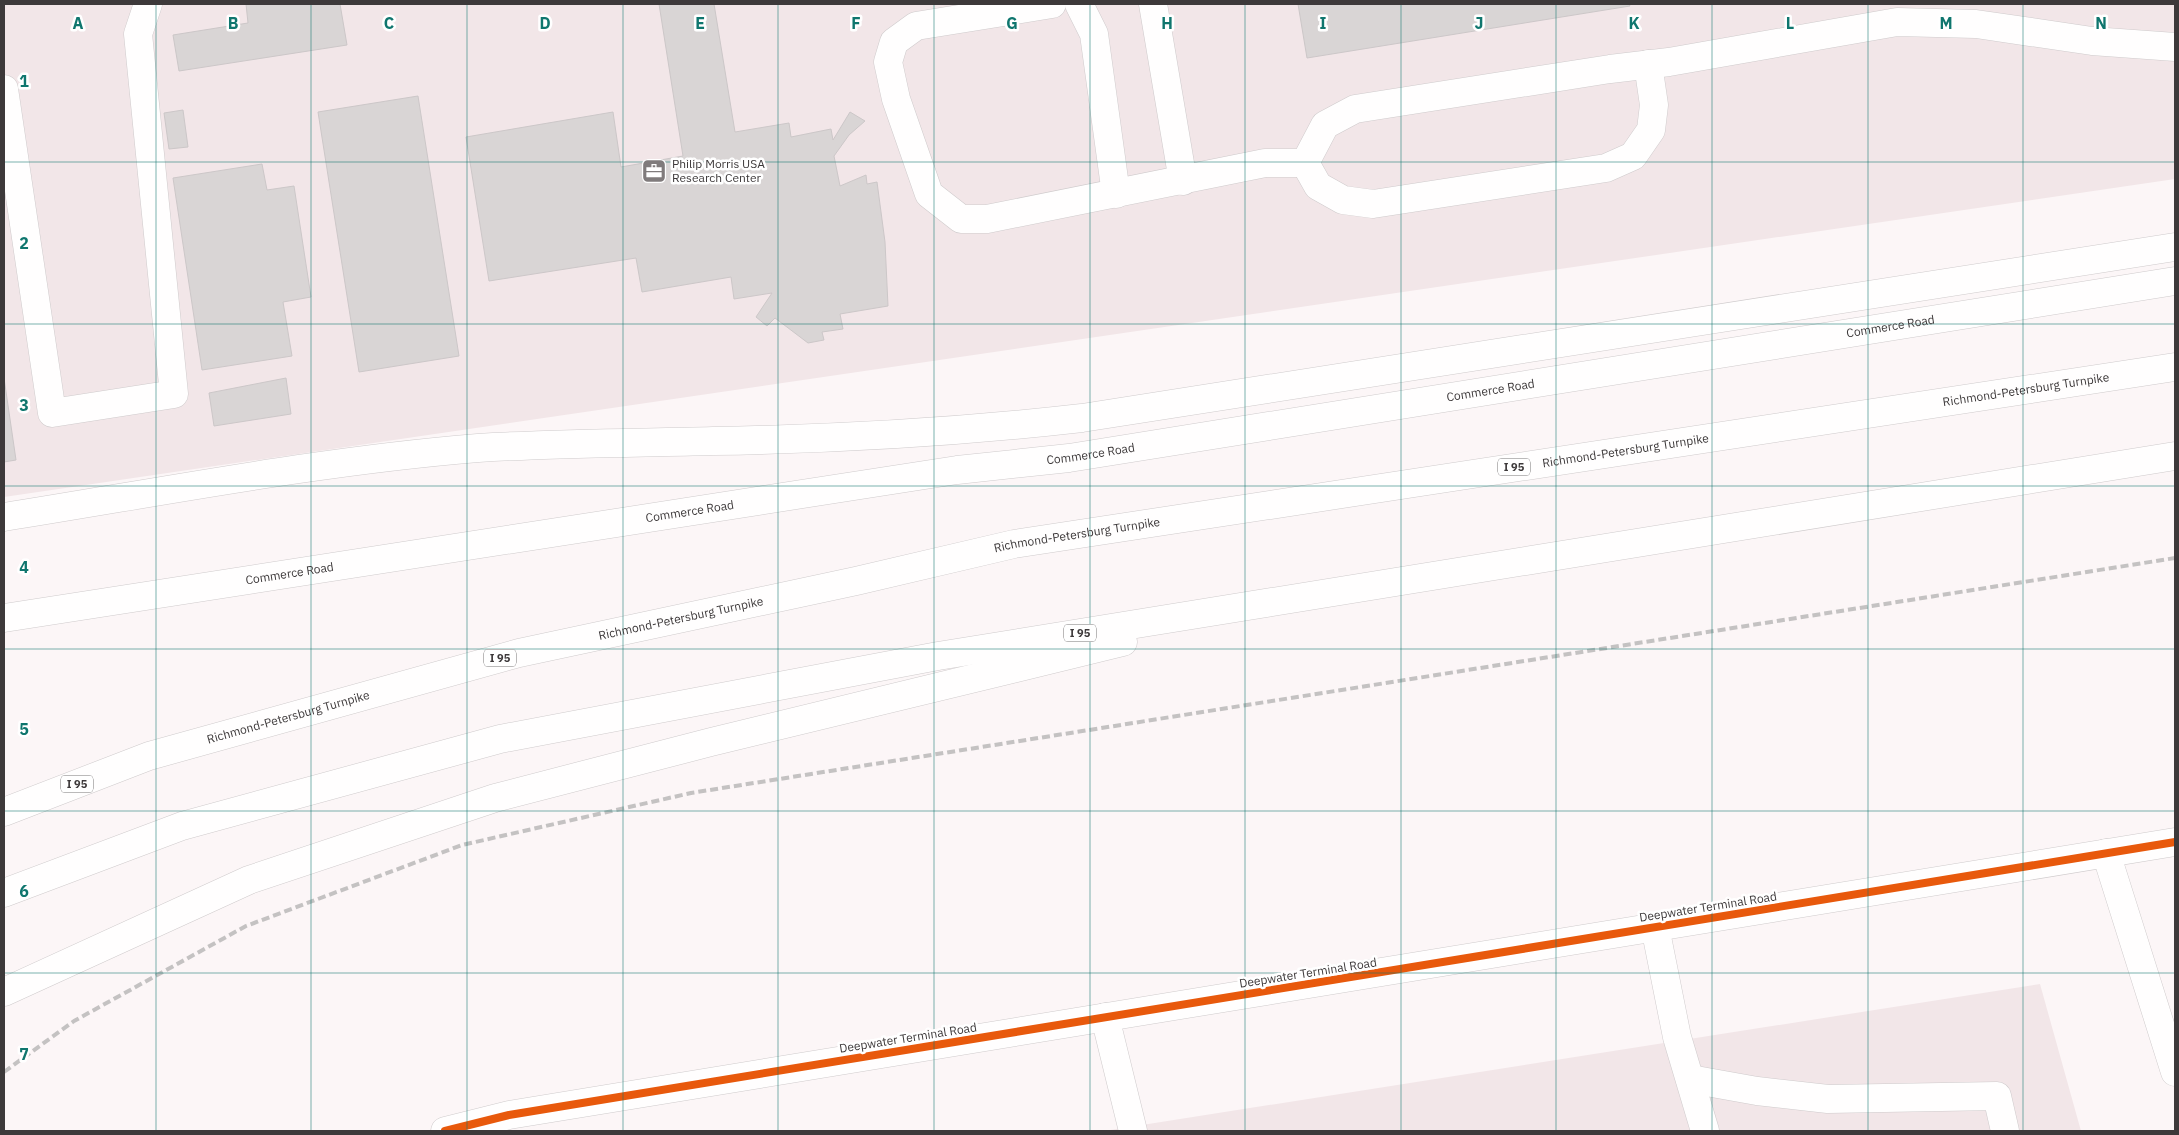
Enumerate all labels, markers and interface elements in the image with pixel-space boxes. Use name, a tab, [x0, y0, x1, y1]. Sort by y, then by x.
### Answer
text: A	[73, 13, 84, 33]
text: B	[228, 13, 239, 33]
text: C	[384, 13, 394, 33]
text: D	[539, 13, 551, 33]
text: E	[695, 13, 705, 33]
text: F	[851, 13, 861, 33]
text: G	[1006, 13, 1018, 33]
text: H	[1161, 13, 1173, 33]
text: I	[1320, 13, 1327, 33]
text: J	[1475, 13, 1483, 33]
text: K	[1628, 13, 1640, 33]
text: L	[1786, 13, 1794, 33]
text: M	[1939, 13, 1953, 33]
text: N	[2095, 13, 2107, 33]
text: 1	[19, 71, 29, 91]
place label: Philip Morris USA Research Center	[672, 156, 765, 185]
office icon: Philip Morris USA Research Center	[641, 158, 667, 184]
text: 2	[19, 233, 29, 253]
street label: Commerce Road	[1845, 312, 1936, 340]
street label: Richmond-Petersburg Turnpike	[1942, 369, 2111, 409]
street label: Commerce Road	[1445, 376, 1536, 404]
text: 3	[19, 395, 29, 415]
street label: Richmond-Petersburg Turnpike	[1541, 430, 1710, 470]
street label: Commerce Road	[1046, 440, 1136, 467]
road number: I 95	[1498, 458, 1530, 476]
street label: Commerce Road	[645, 497, 735, 525]
street label: Richmond-Petersburg Turnpike	[992, 514, 1161, 555]
text: 4	[19, 557, 29, 577]
street label: Commerce Road	[244, 559, 335, 587]
street label: Richmond-Petersburg Turnpike	[597, 593, 765, 643]
road number: I 95	[1064, 624, 1096, 641]
road number: I 95	[484, 650, 516, 666]
street label: Richmond-Petersburg Turnpike	[205, 687, 372, 747]
text: 5	[19, 719, 29, 739]
road number: I 95	[61, 776, 93, 792]
text: 6	[19, 881, 29, 901]
street label: Deepwater Terminal Road	[1638, 888, 1778, 925]
street label: Deepwater Terminal Road	[1238, 954, 1378, 991]
street label: Deepwater Terminal Road	[838, 1019, 978, 1056]
text: 7	[19, 1044, 29, 1064]

